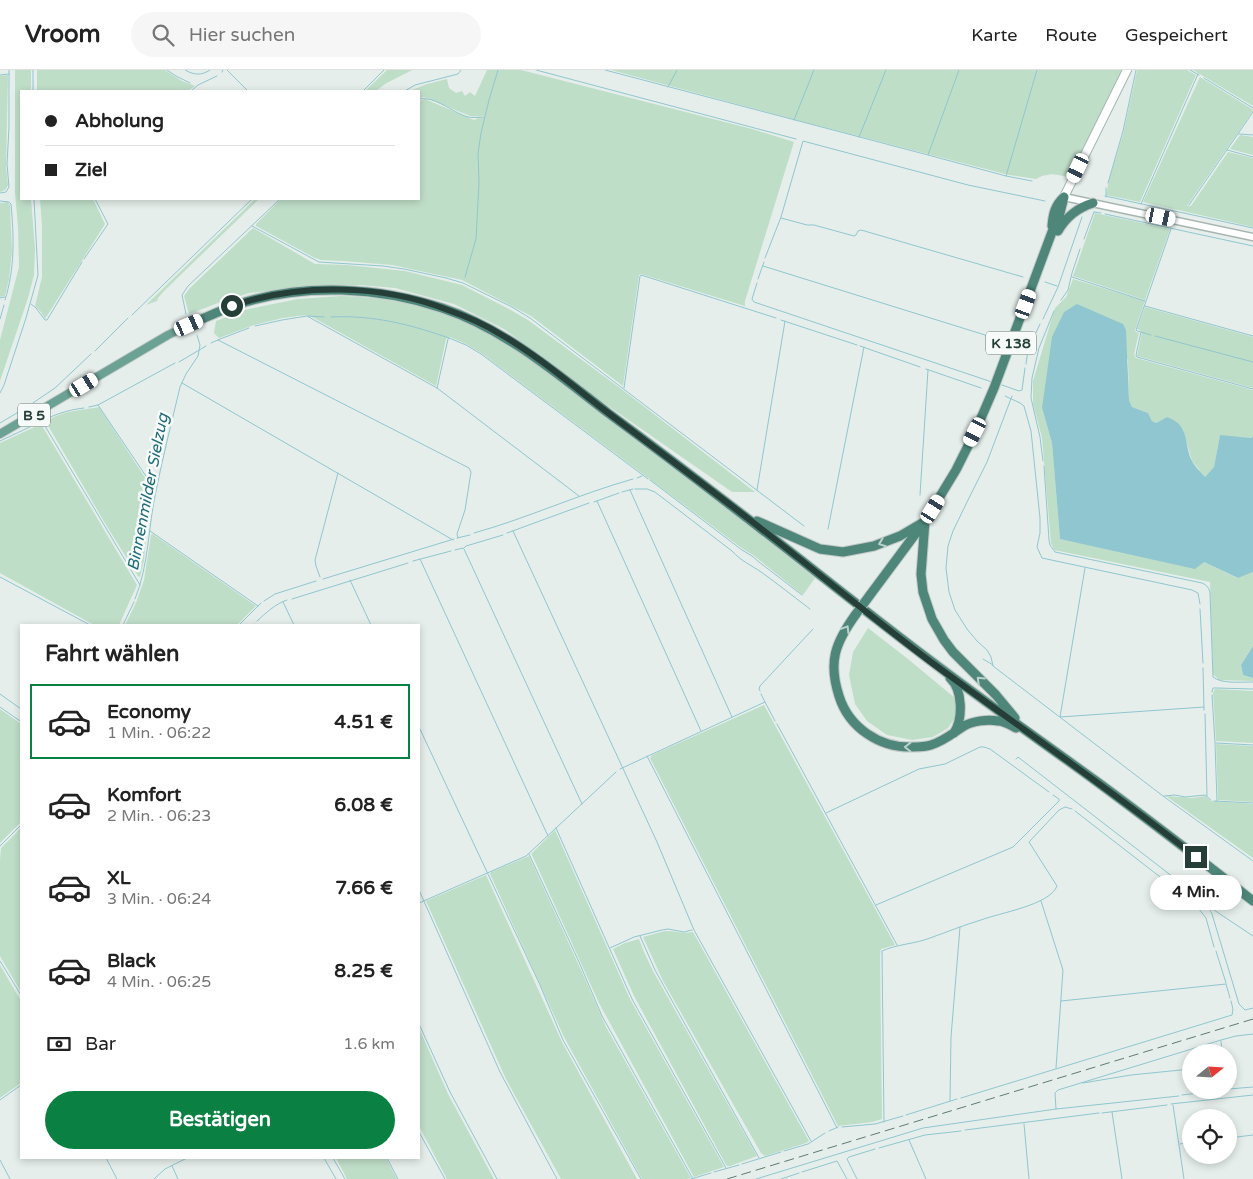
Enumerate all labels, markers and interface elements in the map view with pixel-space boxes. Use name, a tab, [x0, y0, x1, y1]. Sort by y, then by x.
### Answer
search box	[131, 12, 481, 57]
text: Vroom	[25, 20, 101, 49]
icon: search	[149, 21, 177, 49]
text: Hier suchen	[189, 24, 295, 46]
text: Karte	[971, 24, 1017, 46]
text: Route	[1045, 24, 1097, 46]
text: Gespeichert	[1125, 24, 1228, 46]
text: Abholung	[75, 110, 164, 132]
car	[1064, 151, 1091, 185]
text: Ziel	[75, 159, 107, 181]
car	[1144, 207, 1177, 227]
car	[1013, 287, 1038, 321]
route start	[221, 295, 243, 317]
car	[172, 312, 205, 338]
road number: K 138	[986, 332, 1036, 354]
car	[67, 371, 100, 399]
road number: B 5	[18, 404, 50, 426]
water label: Binnenmilder Sielzug	[123, 411, 173, 573]
car	[961, 415, 988, 449]
car	[918, 492, 947, 526]
one-way arrow	[878, 537, 887, 547]
one-way arrow	[840, 625, 850, 634]
text: Fahrt wählen	[45, 641, 179, 667]
one-way arrow	[977, 677, 986, 686]
icon: car	[47, 699, 92, 744]
text: Economy	[107, 701, 191, 723]
text: 4.51 €	[334, 711, 393, 733]
text: 1 Min. · 06:22	[107, 723, 211, 743]
one-way arrow	[904, 741, 912, 752]
icon: car	[47, 782, 92, 827]
text: Komfort	[107, 784, 181, 806]
text: 6.08 €	[334, 794, 393, 816]
text: 2 Min. · 06:23	[107, 806, 211, 826]
route end	[1185, 846, 1207, 868]
icon: car	[47, 865, 92, 910]
text: XL	[107, 867, 131, 889]
callout: 4 Min.	[1150, 874, 1242, 910]
text: 7.66 €	[335, 877, 393, 899]
text: 4 Min.	[1172, 882, 1220, 902]
text: 3 Min. · 06:24	[107, 889, 211, 909]
icon: car	[47, 948, 92, 993]
text: Black	[107, 950, 156, 972]
text: 8.25 €	[334, 960, 393, 982]
text: 4 Min. · 06:25	[107, 972, 211, 992]
icon: cash	[45, 1030, 73, 1058]
text: Bar	[85, 1033, 116, 1055]
text: 1.6 km	[343, 1034, 395, 1054]
north arrow	[1182, 1044, 1238, 1099]
map controls	[1182, 1044, 1237, 1164]
button: Bestätigen	[45, 1091, 395, 1149]
button: locate	[1182, 1109, 1237, 1164]

